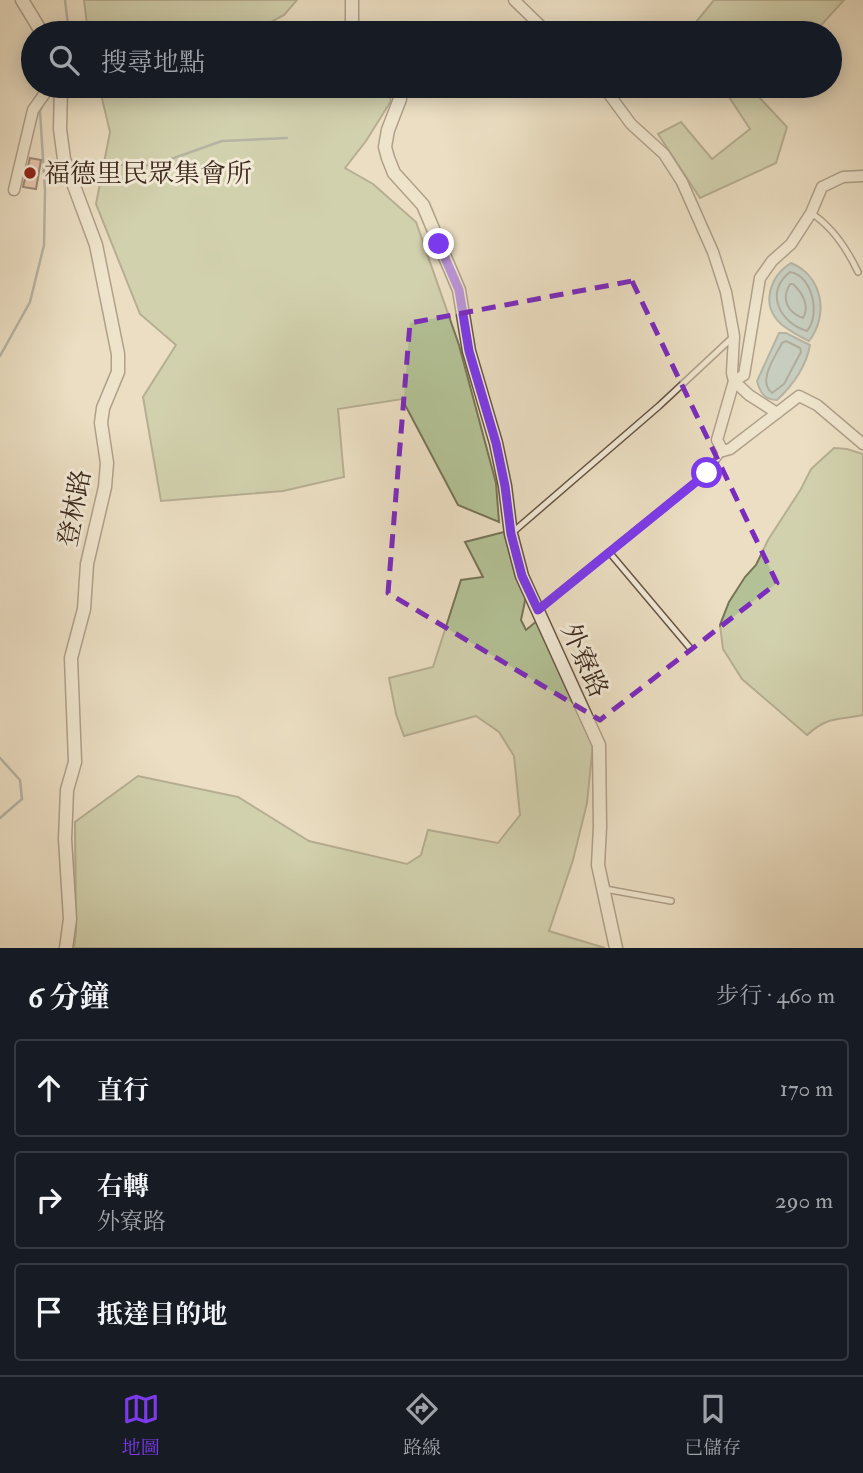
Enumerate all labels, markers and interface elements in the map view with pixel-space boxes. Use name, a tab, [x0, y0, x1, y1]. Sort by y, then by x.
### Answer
search box	[21, 21, 842, 98]
icon: search	[45, 41, 83, 79]
text: 搜尋地點	[101, 47, 205, 79]
place label: 福德里民眾集會所	[44, 158, 252, 190]
marker: 福德里民眾集會所	[22, 165, 38, 181]
route end	[423, 228, 454, 259]
route start	[691, 457, 722, 488]
street label: 登林路	[52, 467, 98, 550]
street label: 外寮路	[554, 618, 615, 703]
text: 6 分鐘	[28, 979, 109, 1016]
text: 步行 · 460 m	[716, 981, 835, 1010]
icon: ahead	[30, 1069, 68, 1107]
text: 170 m	[780, 1074, 833, 1103]
text: 直行	[97, 1075, 149, 1107]
text: 右轉	[97, 1171, 149, 1203]
icon: right	[30, 1181, 68, 1219]
text: 290 m	[775, 1186, 833, 1215]
text: 外寮路	[97, 1207, 166, 1236]
icon: arrive	[30, 1293, 68, 1331]
text: 抵達目的地	[97, 1299, 227, 1331]
tab: 地圖	[122, 1390, 160, 1460]
tab: 路線	[403, 1390, 441, 1460]
tab: 已儲存	[684, 1390, 741, 1460]

